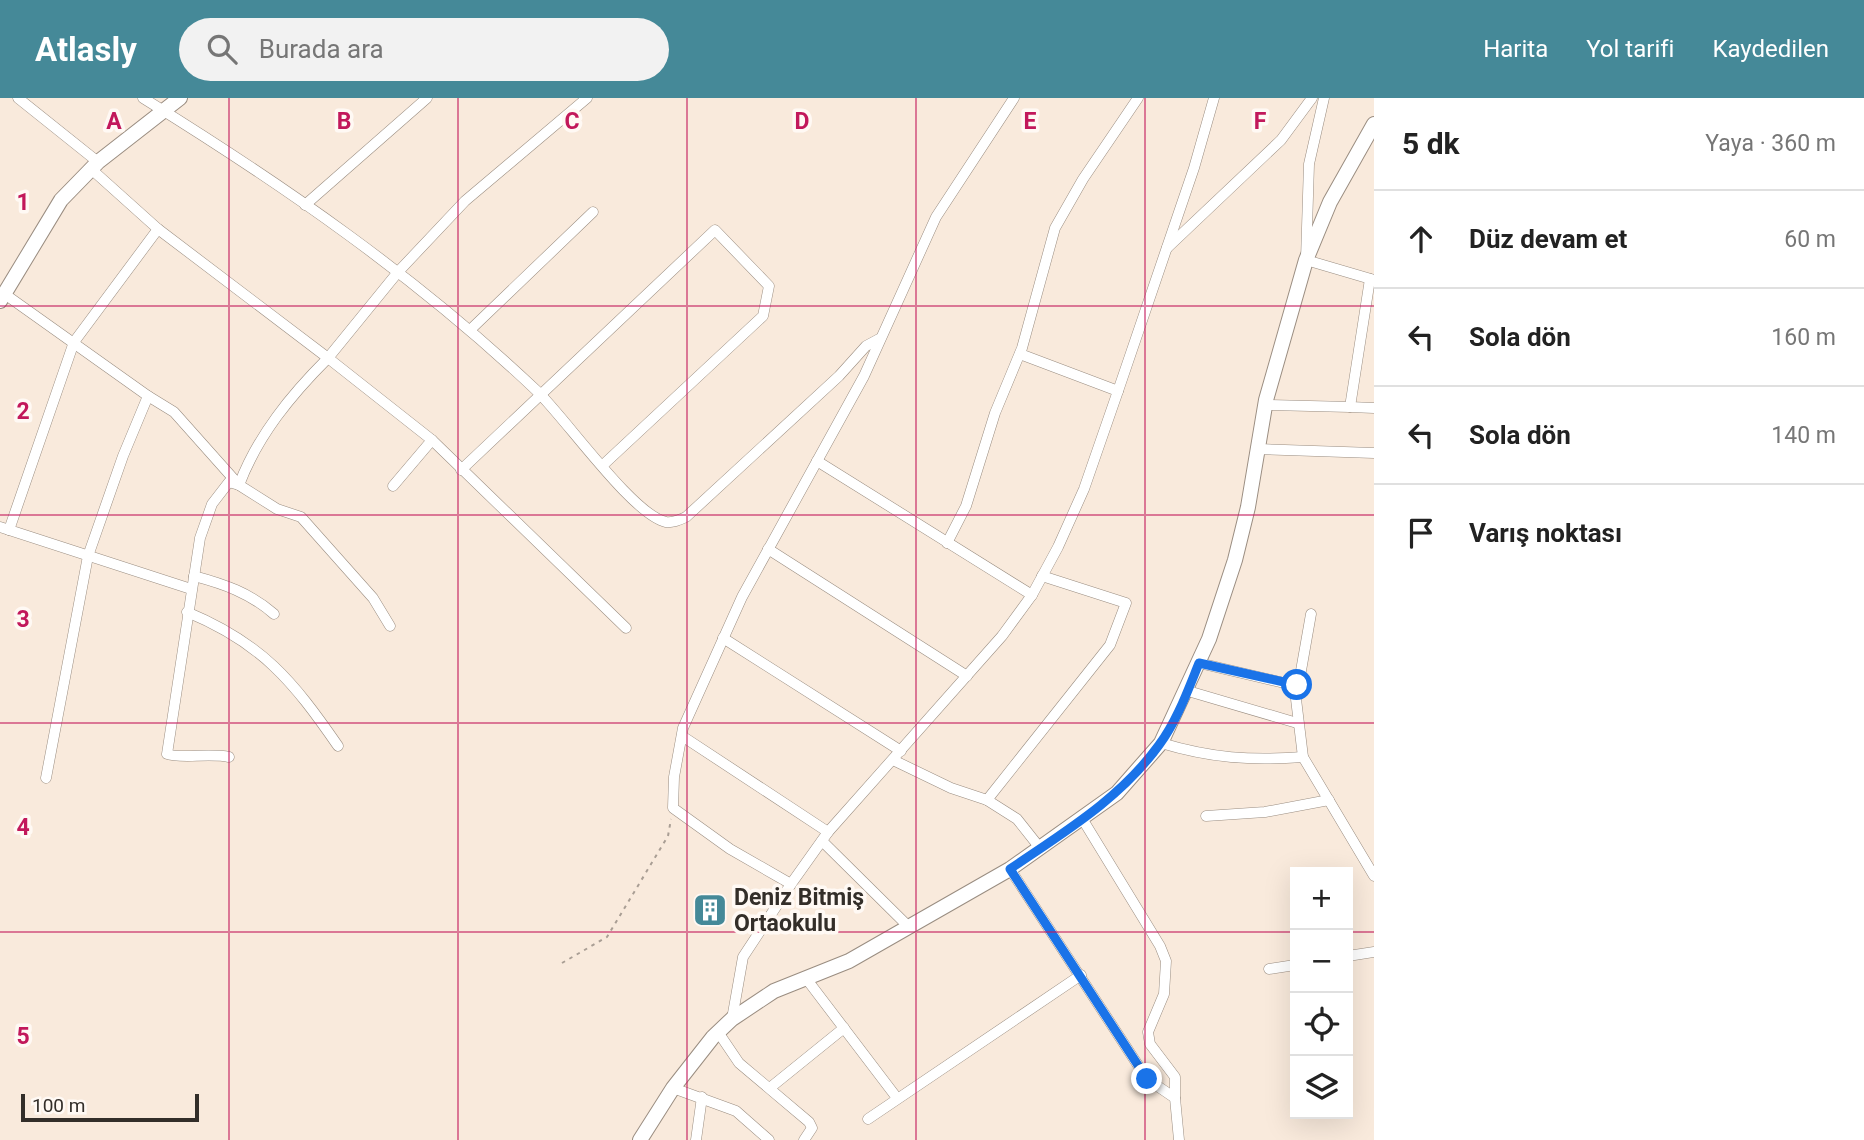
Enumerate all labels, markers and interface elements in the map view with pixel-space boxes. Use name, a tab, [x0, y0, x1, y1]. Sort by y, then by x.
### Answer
search box	[179, 18, 669, 81]
text: Atlasly	[35, 30, 137, 69]
icon: search	[203, 30, 241, 68]
text: Burada ara	[259, 34, 384, 64]
text: Harita	[1483, 35, 1548, 63]
text: Yol tarifi	[1586, 35, 1674, 63]
text: Kaydedilen	[1712, 35, 1829, 63]
text: A	[106, 108, 122, 135]
text: B	[337, 108, 351, 135]
text: C	[564, 108, 580, 135]
text: D	[795, 108, 809, 135]
text: E	[1024, 108, 1037, 135]
text: F	[1254, 108, 1267, 135]
text: 5 dk	[1402, 126, 1460, 161]
text: Yaya · 360 m	[1705, 130, 1836, 157]
text: 1	[16, 189, 30, 216]
icon: ahead	[1402, 220, 1440, 258]
text: Düz devam et	[1469, 224, 1627, 254]
text: 60 m	[1784, 226, 1836, 253]
icon: left	[1402, 318, 1440, 356]
text: Sola dön	[1469, 322, 1571, 352]
text: 160 m	[1771, 324, 1836, 351]
text: 2	[16, 398, 30, 425]
icon: left	[1402, 416, 1440, 454]
text: Sola dön	[1469, 420, 1571, 450]
text: 140 m	[1771, 422, 1836, 449]
icon: arrive	[1402, 514, 1440, 552]
text: Varış noktası	[1469, 518, 1622, 548]
text: 3	[16, 606, 30, 633]
route start	[1281, 669, 1312, 700]
text: 4	[16, 814, 30, 841]
map controls	[1290, 867, 1353, 1119]
button: +	[1290, 867, 1353, 930]
place label: Deniz Bitmiş Ortaokulu	[734, 884, 864, 937]
building icon: Deniz Bitmiş Ortaokulu	[691, 891, 729, 929]
button: −	[1290, 930, 1353, 993]
button: locate	[1290, 993, 1353, 1056]
text: 5	[16, 1023, 30, 1050]
button: layers	[1290, 1056, 1353, 1119]
route end	[1131, 1063, 1162, 1094]
scale bar	[21, 1091, 200, 1123]
text: 100 m	[32, 1094, 85, 1117]

